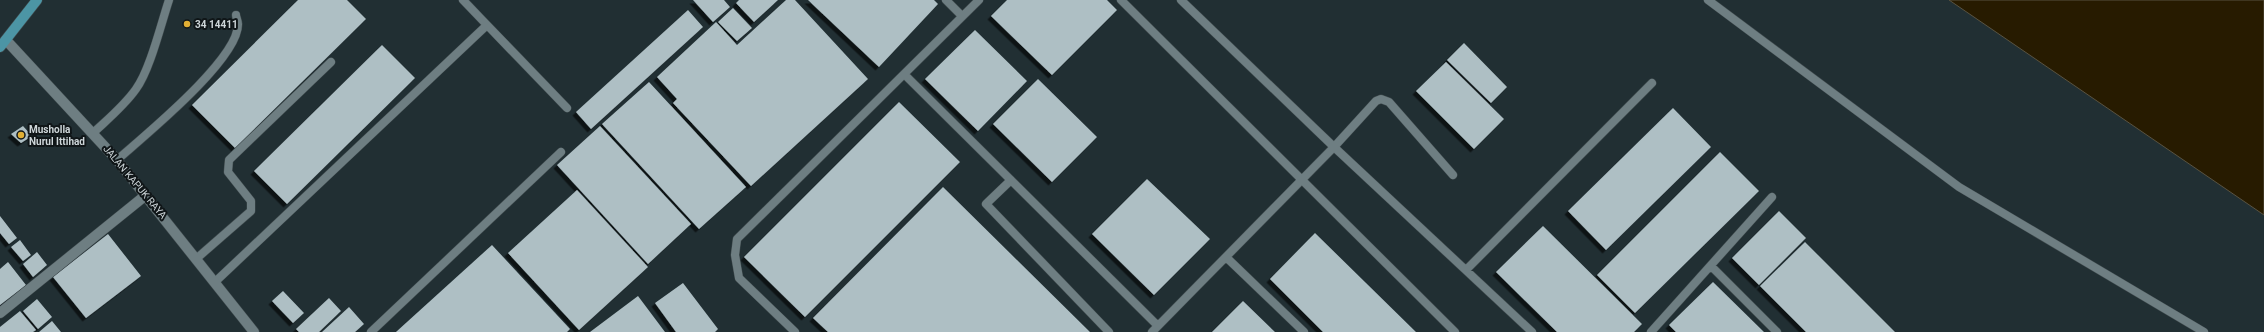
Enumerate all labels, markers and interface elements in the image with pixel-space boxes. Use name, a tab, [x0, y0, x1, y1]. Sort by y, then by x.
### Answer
marker: 34 14411	[182, 19, 192, 29]
place label: 34 14411	[195, 19, 238, 30]
place label: Musholla Nurul Ittihad	[29, 124, 85, 147]
marker: Musholla Nurul Ittihad	[16, 130, 26, 140]
street label: JALAN KAPUK RAYA	[101, 143, 169, 221]

